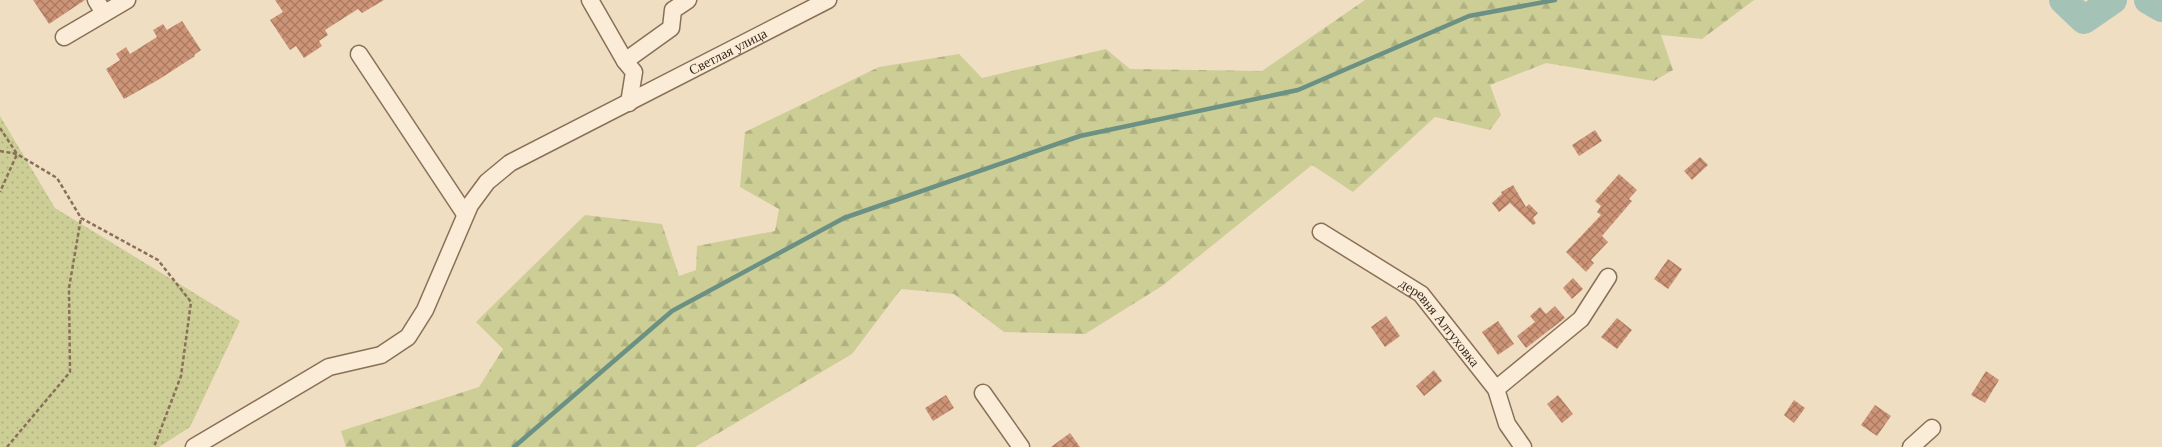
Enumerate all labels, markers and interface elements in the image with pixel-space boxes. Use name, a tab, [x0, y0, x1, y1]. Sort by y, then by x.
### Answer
street label: Светлая улица	[686, 25, 770, 78]
street label: деревня Алтуховка	[1397, 276, 1483, 370]

